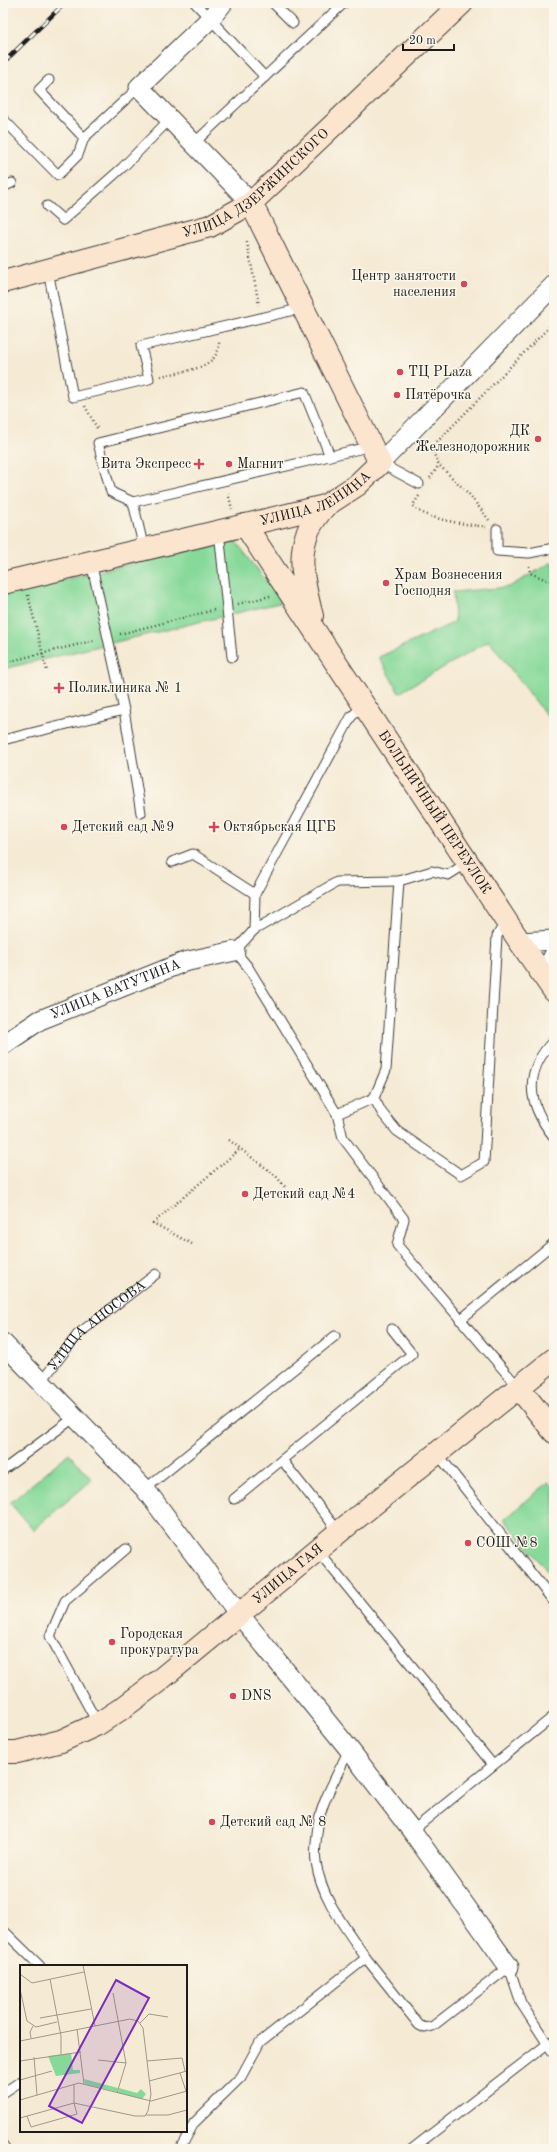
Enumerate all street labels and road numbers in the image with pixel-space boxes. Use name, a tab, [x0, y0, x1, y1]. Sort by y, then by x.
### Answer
street label: УЛИЦА ДЗЕРЖИНСКОГО	[181, 126, 332, 240]
street label: УЛИЦА ЛЕНИНА	[258, 468, 374, 528]
street label: БОЛЬНИЧНЫЙ ПЕРЕУЛОК	[376, 728, 493, 896]
street label: УЛИЦА ВАТУТИНА	[48, 957, 183, 1022]
street label: УЛИЦА АНОСОВА	[45, 1278, 148, 1373]
street label: УЛИЦА ГАЯ	[250, 1541, 326, 1607]

